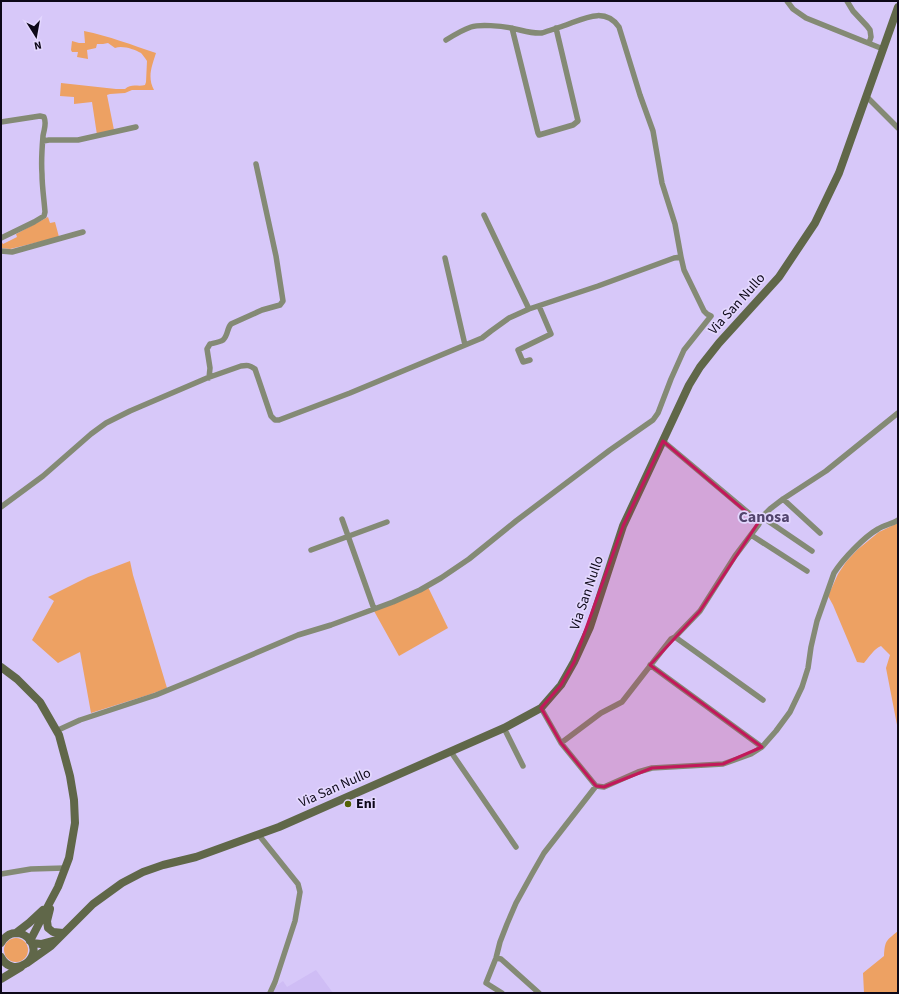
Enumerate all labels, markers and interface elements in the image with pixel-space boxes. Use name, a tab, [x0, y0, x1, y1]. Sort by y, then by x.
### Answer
north arrow	[16, 16, 56, 56]
text: N	[33, 37, 43, 53]
street label: Via San Nullo	[704, 269, 770, 339]
district label: Canosa	[738, 506, 790, 528]
street label: Via San Nullo	[565, 553, 609, 633]
street label: Via San Nullo	[296, 763, 374, 813]
place label: Eni	[356, 794, 376, 814]
marker: Eni	[343, 799, 353, 809]

